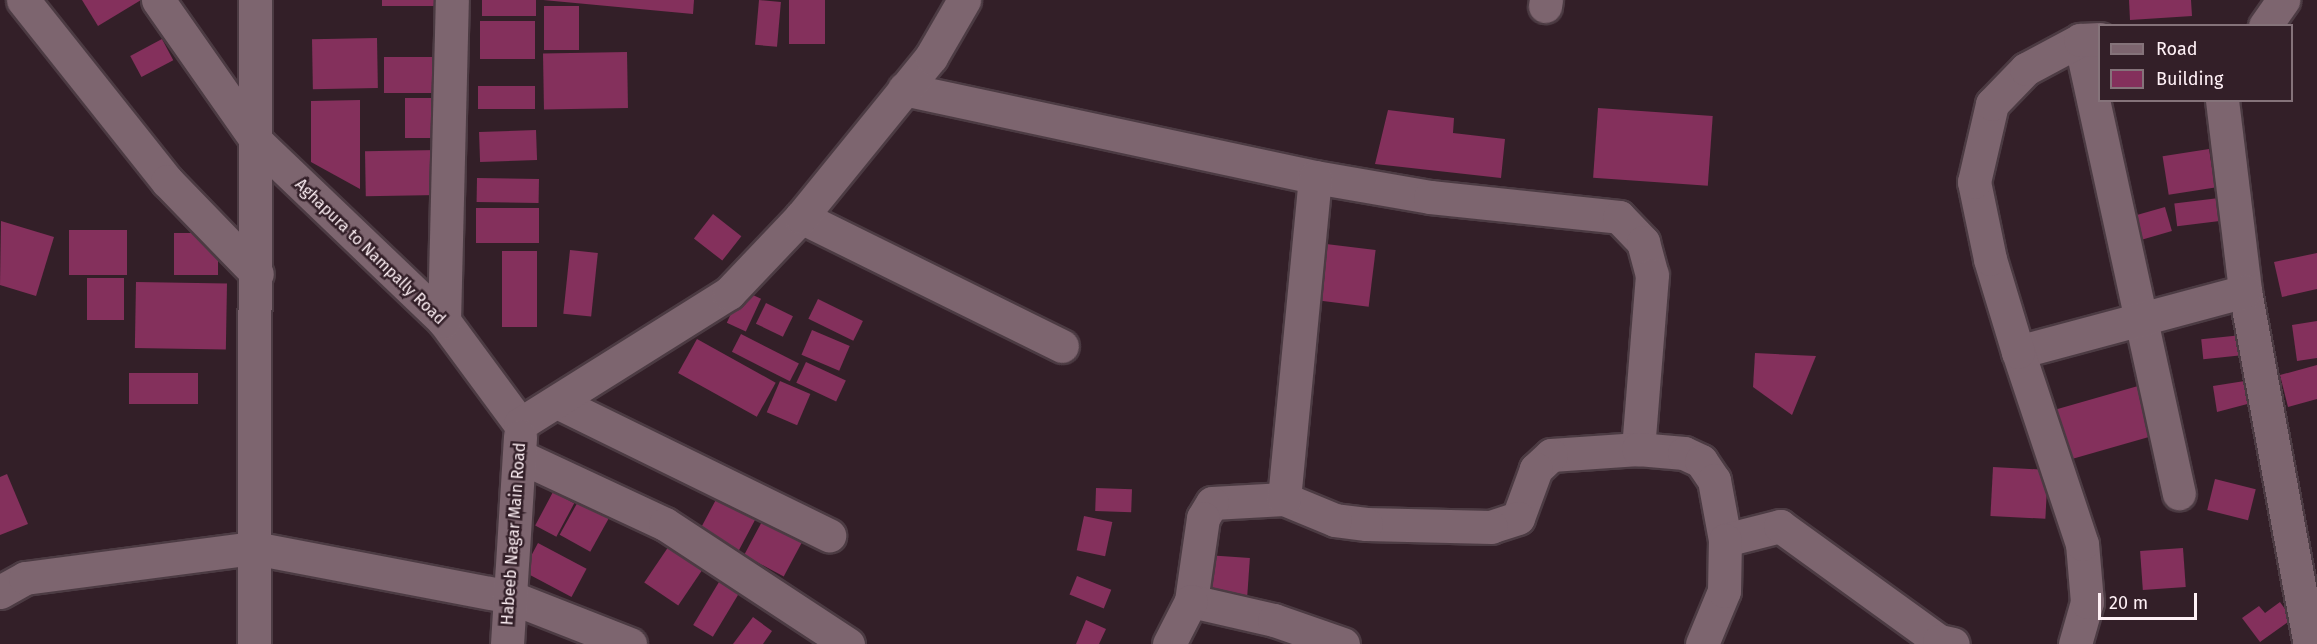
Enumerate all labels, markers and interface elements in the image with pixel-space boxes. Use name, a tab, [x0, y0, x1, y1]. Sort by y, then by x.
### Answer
legend	[2098, 24, 2293, 102]
text: Road	[2156, 38, 2198, 60]
text: Building	[2156, 68, 2223, 90]
street label: Aghapura to Nampally Road	[291, 175, 449, 329]
street label: Habeeb Nagar Main Road	[498, 442, 530, 626]
scale bar	[2101, 581, 2200, 619]
text: 20 m	[2109, 592, 2148, 614]

